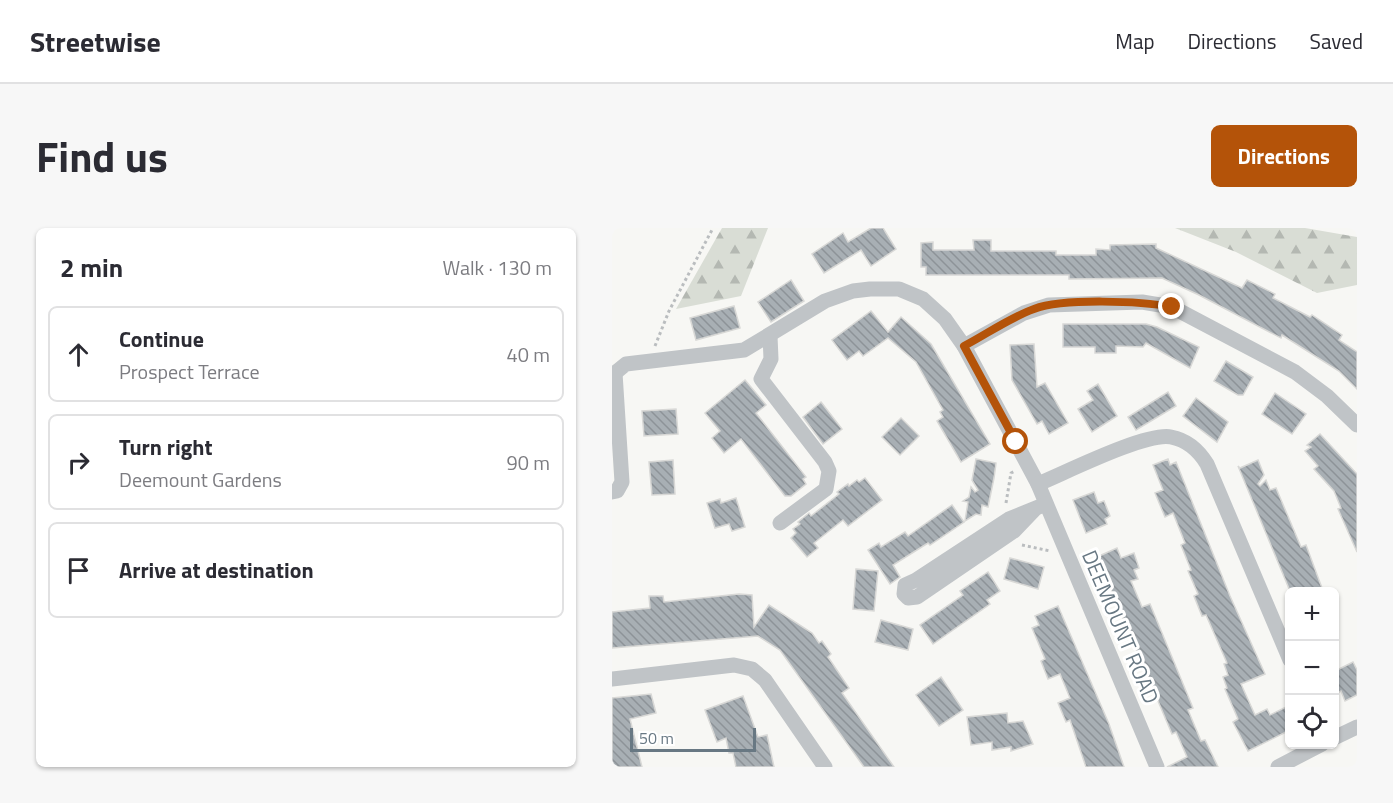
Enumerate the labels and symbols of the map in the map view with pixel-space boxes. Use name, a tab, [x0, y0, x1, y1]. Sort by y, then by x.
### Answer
route end	[1158, 293, 1184, 319]
route start	[1002, 428, 1028, 454]
street label: DEEMOUNT ROAD	[1074, 545, 1168, 708]
scale bar	[630, 725, 756, 752]

